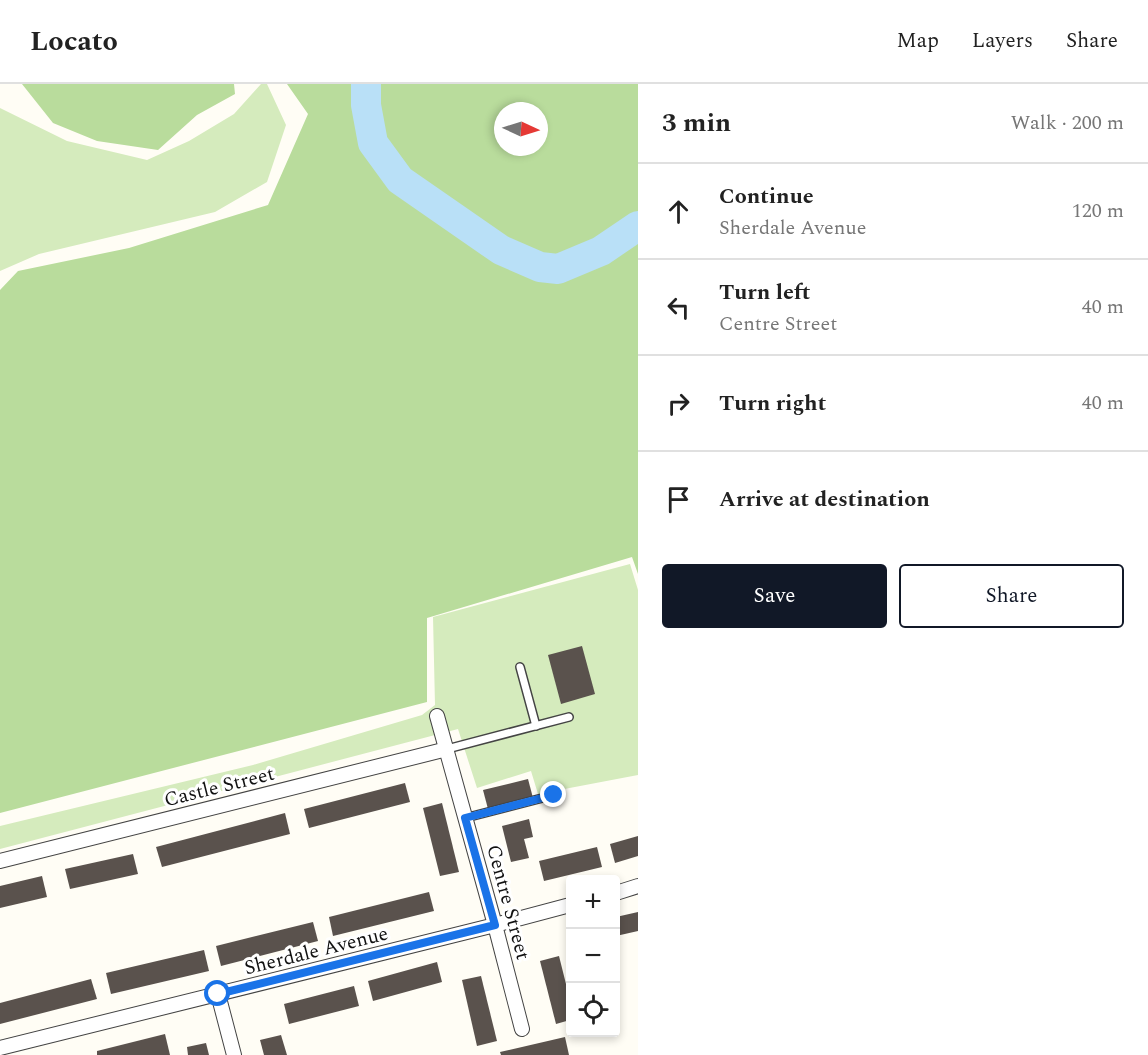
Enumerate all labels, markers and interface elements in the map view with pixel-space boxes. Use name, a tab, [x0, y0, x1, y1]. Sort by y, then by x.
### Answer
text: Locato	[30, 20, 118, 63]
text: Map	[897, 25, 939, 57]
text: Layers	[972, 25, 1033, 57]
text: Share	[1066, 25, 1118, 57]
north arrow	[494, 102, 548, 156]
text: 3 min	[662, 103, 731, 143]
text: Walk · 200 m	[1011, 108, 1124, 138]
text: Continue	[719, 180, 814, 213]
icon: ahead	[662, 195, 695, 228]
text: 120 m	[1072, 196, 1124, 226]
text: Sherdale Avenue	[719, 213, 866, 243]
text: Turn left	[719, 276, 811, 309]
icon: left	[662, 291, 695, 324]
text: 40 m	[1082, 292, 1124, 322]
text: Centre Street	[719, 309, 837, 339]
icon: right	[662, 387, 695, 420]
text: Turn right	[719, 387, 826, 420]
text: 40 m	[1082, 388, 1124, 418]
icon: arrive	[662, 483, 695, 516]
text: Arrive at destination	[719, 483, 930, 516]
button: Save	[662, 564, 887, 628]
button: Share	[899, 564, 1124, 628]
street label: Castle Street	[161, 759, 278, 815]
route end	[540, 781, 566, 807]
street label: Centre Street	[478, 841, 538, 963]
map controls	[566, 875, 620, 1037]
button: +	[566, 875, 620, 929]
street label: Sherdale Avenue	[241, 919, 391, 983]
button: −	[566, 929, 620, 983]
route start	[204, 980, 230, 1006]
button: locate	[566, 983, 620, 1037]

